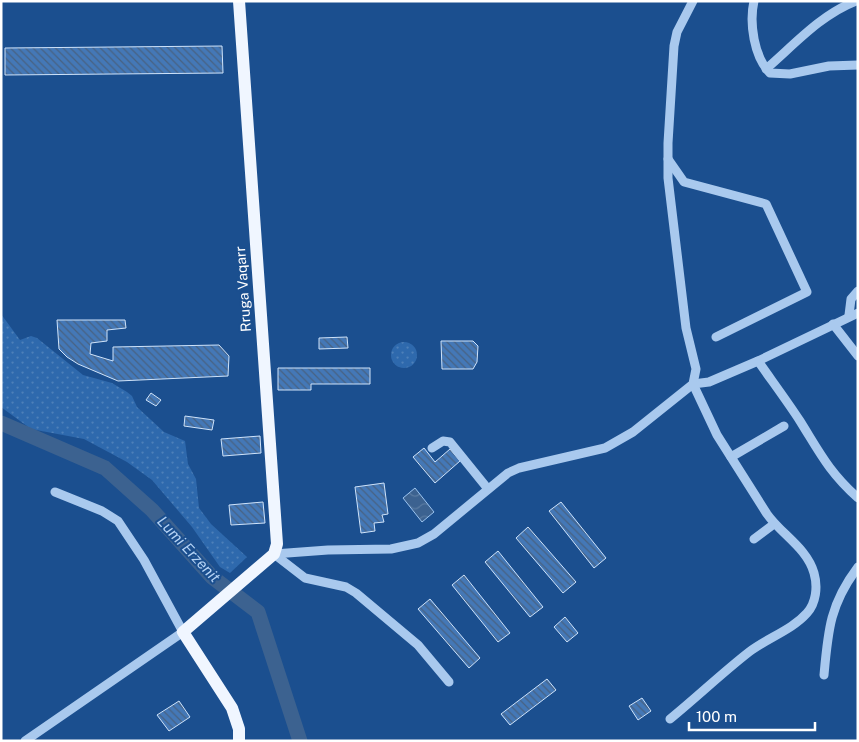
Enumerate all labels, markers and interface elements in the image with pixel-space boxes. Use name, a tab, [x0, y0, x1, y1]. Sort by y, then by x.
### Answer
street label: Rruga Vaqarr	[232, 246, 254, 332]
water label: Lumi Erzenit	[154, 512, 224, 586]
scale bar	[689, 700, 815, 732]
text: 100 m	[696, 708, 737, 725]

